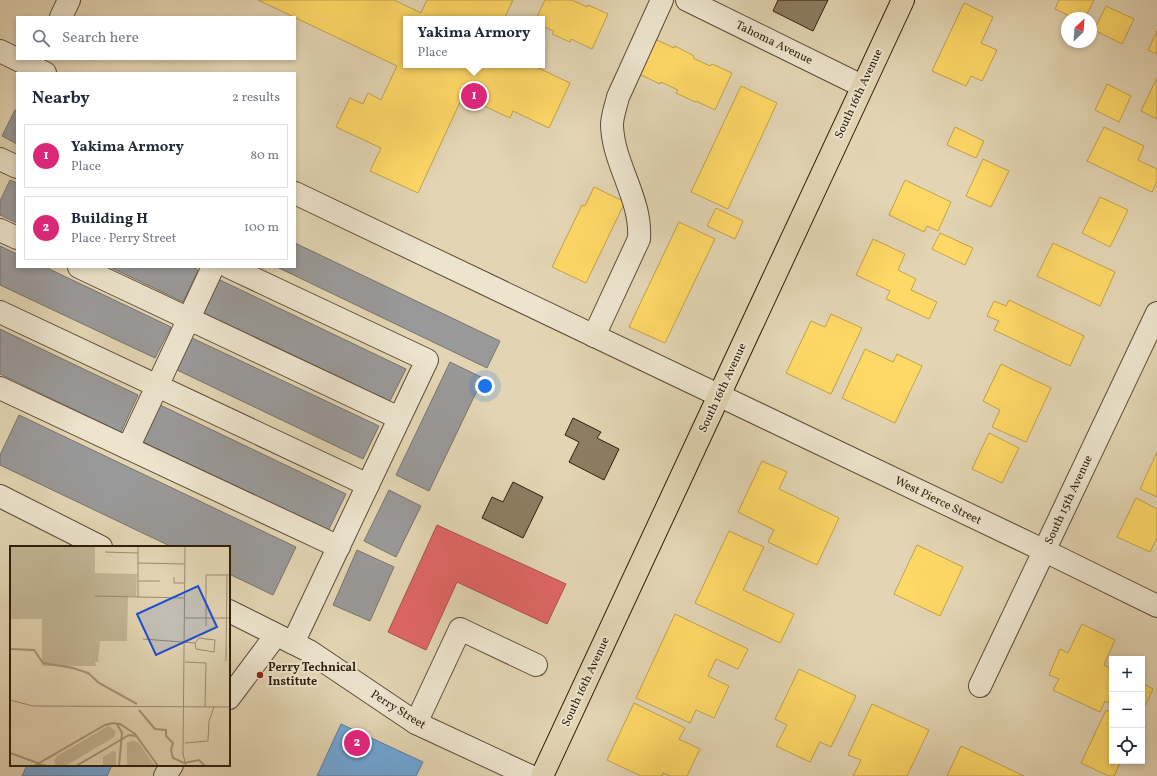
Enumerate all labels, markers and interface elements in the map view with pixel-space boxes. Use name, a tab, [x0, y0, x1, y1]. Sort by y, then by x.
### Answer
north arrow	[1061, 12, 1097, 48]
search box	[16, 16, 296, 60]
popup	[403, 16, 545, 68]
street label: Tahoma Avenue	[733, 17, 816, 69]
text: Yakima Armory	[418, 23, 530, 44]
icon: search	[30, 27, 52, 49]
text: Search here	[62, 28, 139, 49]
text: Place	[418, 44, 447, 62]
street label: South 16th Avenue	[831, 46, 887, 141]
pin: 1	[461, 81, 487, 111]
text: Nearby	[32, 87, 90, 110]
text: 2 results	[232, 89, 280, 107]
text: Yakima Armory	[71, 137, 184, 158]
text: 1	[43, 147, 49, 165]
text: 80 m	[250, 147, 279, 165]
text: Place	[71, 158, 101, 176]
text: Building H	[71, 209, 148, 230]
text: 2	[43, 219, 49, 237]
text: 100 m	[244, 219, 279, 237]
text: Place · Perry Street	[71, 230, 176, 248]
street label: South 16th Avenue	[695, 340, 751, 435]
your location	[475, 376, 495, 396]
street label: South 15th Avenue	[1041, 452, 1097, 547]
street label: West Pierce Street	[892, 473, 984, 529]
inset map	[10, 546, 230, 766]
street label: South 16th Avenue	[558, 634, 614, 729]
map controls	[1109, 656, 1145, 764]
button: +	[1109, 656, 1145, 692]
place label: Perry Technical Institute	[268, 660, 356, 690]
marker: Perry Technical Institute	[255, 670, 265, 680]
street label: Perry Street	[367, 687, 429, 733]
button: −	[1109, 692, 1145, 728]
pin: 2	[344, 728, 370, 758]
button: locate	[1109, 728, 1145, 764]

